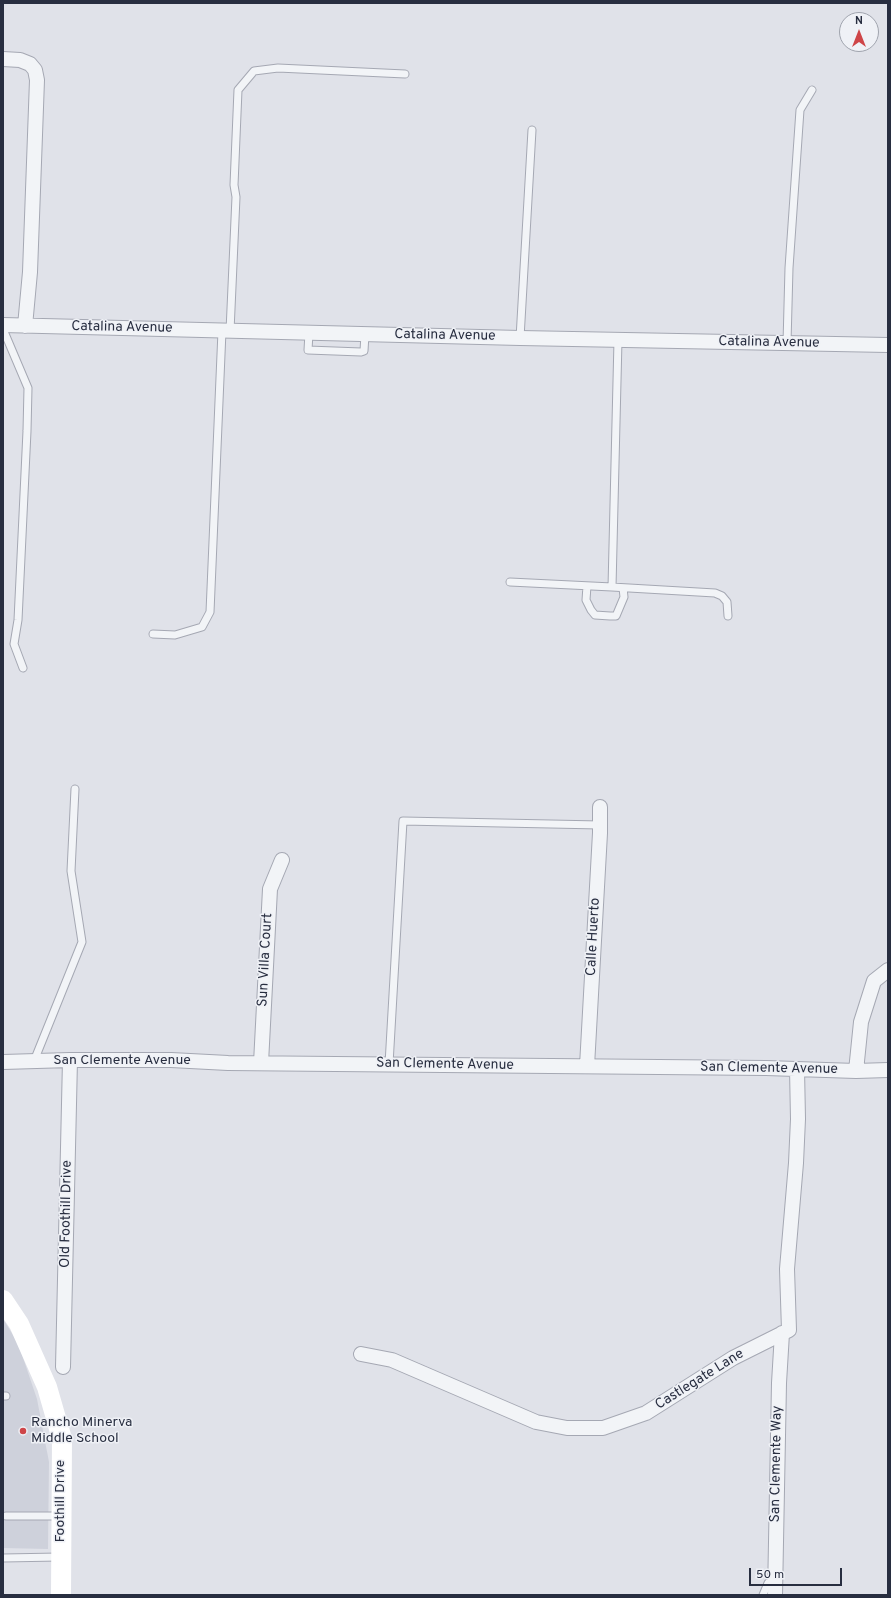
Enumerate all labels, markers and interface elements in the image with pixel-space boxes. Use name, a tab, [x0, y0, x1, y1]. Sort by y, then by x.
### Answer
north arrow	[839, 12, 879, 52]
text: N	[855, 14, 863, 28]
street label: Catalina Avenue	[71, 319, 173, 337]
street label: Catalina Avenue	[394, 327, 496, 345]
street label: Catalina Avenue	[718, 334, 820, 352]
street label: Calle Huerto	[584, 897, 604, 977]
street label: Sun Villa Court	[255, 913, 277, 1007]
street label: San Clemente Avenue	[53, 1053, 191, 1069]
street label: San Clemente Avenue	[376, 1055, 514, 1075]
street label: San Clemente Avenue	[700, 1059, 838, 1079]
street label: Old Foothill Drive	[58, 1160, 76, 1268]
street label: Castlegate Lane	[653, 1346, 747, 1414]
street label: San Clemente Way	[768, 1405, 786, 1523]
place label: Rancho Minerva Middle School	[31, 1415, 132, 1448]
marker: Rancho Minerva Middle School	[18, 1426, 28, 1436]
street label: Foothill Drive	[53, 1460, 69, 1542]
scale bar	[751, 1560, 844, 1586]
text: 50 m	[756, 1567, 784, 1583]

